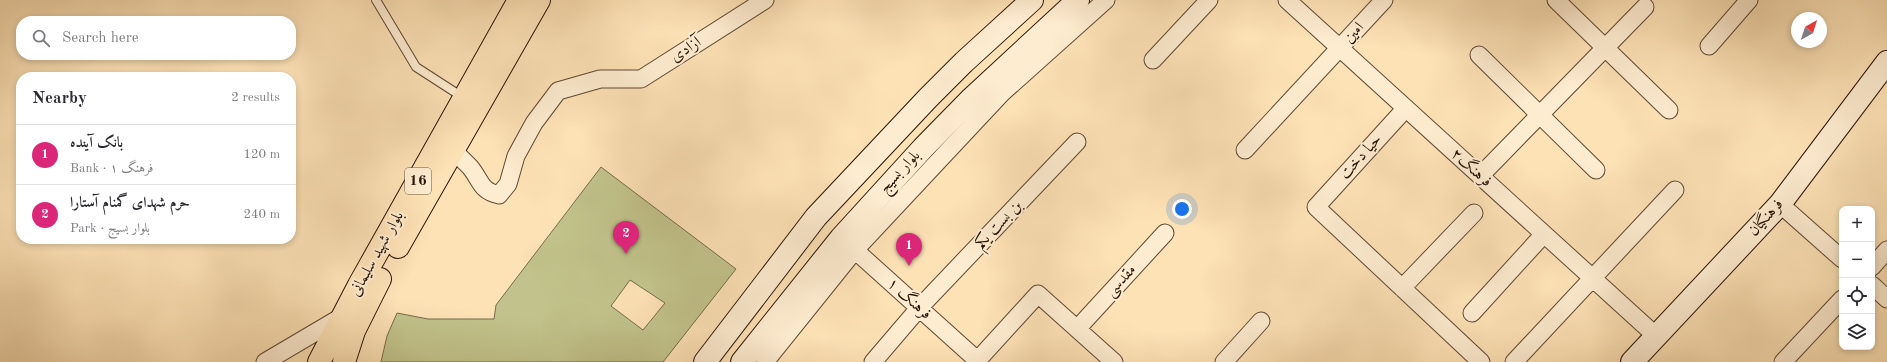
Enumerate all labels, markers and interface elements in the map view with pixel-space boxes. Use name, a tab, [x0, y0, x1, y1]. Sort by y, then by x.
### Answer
north arrow	[1791, 12, 1827, 48]
search box	[16, 16, 296, 60]
street label: امین	[1341, 20, 1367, 46]
icon: search	[30, 27, 52, 49]
text: Search here	[62, 31, 139, 46]
street label: آزادی	[666, 31, 705, 66]
text: Nearby	[32, 90, 87, 107]
text: 2 results	[231, 91, 280, 104]
street label: حیا دخت	[1337, 131, 1385, 183]
text: بانک آینده	[70, 136, 123, 151]
street label: فرهنگ۲	[1447, 143, 1497, 191]
text: 1	[41, 148, 49, 161]
text: 120 m	[243, 148, 280, 161]
street label: بلوار بسیج	[876, 148, 927, 200]
text: Bank · فرهنگ ۱	[70, 162, 153, 175]
road number: 16	[405, 168, 431, 194]
street label: فرهنگیان	[1743, 194, 1787, 240]
text: حرم شهدای گمنام آستارا	[70, 196, 190, 211]
street label: بن بست یکم	[971, 196, 1030, 257]
your location	[1172, 199, 1192, 219]
map controls	[1839, 206, 1875, 350]
button: +	[1839, 206, 1875, 242]
text: 2	[41, 208, 49, 221]
text: 240 m	[243, 208, 280, 221]
street label: بلوار شهید سلیمانی	[347, 209, 408, 300]
pin: 2	[613, 221, 639, 254]
text: Park · بلوار بسیج	[70, 222, 150, 235]
pin: 1	[896, 233, 922, 266]
button: −	[1839, 242, 1875, 278]
street label: مقدسی	[1103, 262, 1141, 301]
street label: فرهنگ ۱	[883, 272, 937, 324]
button: locate	[1839, 278, 1875, 314]
button: layers	[1839, 314, 1875, 350]

